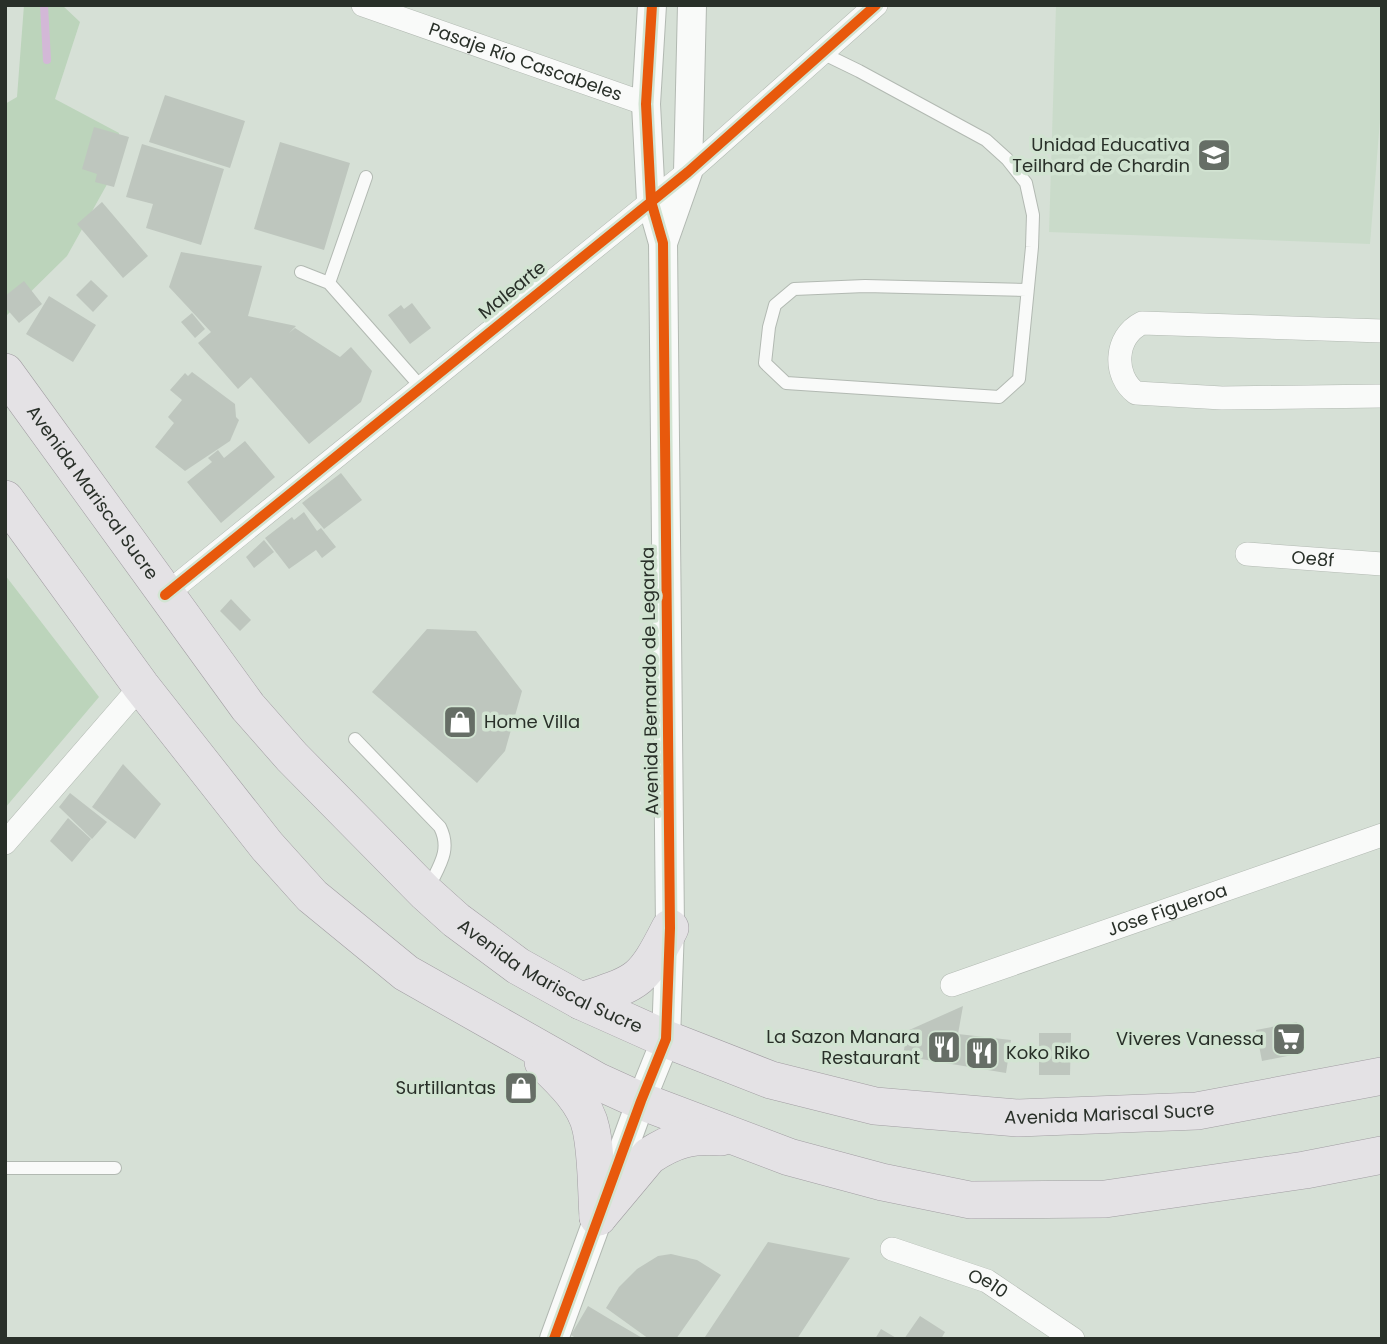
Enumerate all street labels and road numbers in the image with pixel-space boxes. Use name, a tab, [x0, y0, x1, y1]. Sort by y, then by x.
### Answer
street label: Pasaje Río Cascabeles	[425, 16, 626, 107]
street label: Malearte	[473, 255, 551, 324]
street label: Avenida Mariscal Sucre	[21, 400, 165, 585]
street label: Oe8f	[1291, 544, 1335, 572]
street label: Avenida Bernardo de Legarda	[635, 546, 664, 816]
street label: Jose Figueroa	[1104, 877, 1230, 942]
street label: Avenida Mariscal Sucre	[453, 913, 647, 1039]
street label: Avenida Mariscal Sucre	[1003, 1095, 1216, 1130]
street label: Oe10	[965, 1262, 1013, 1304]

